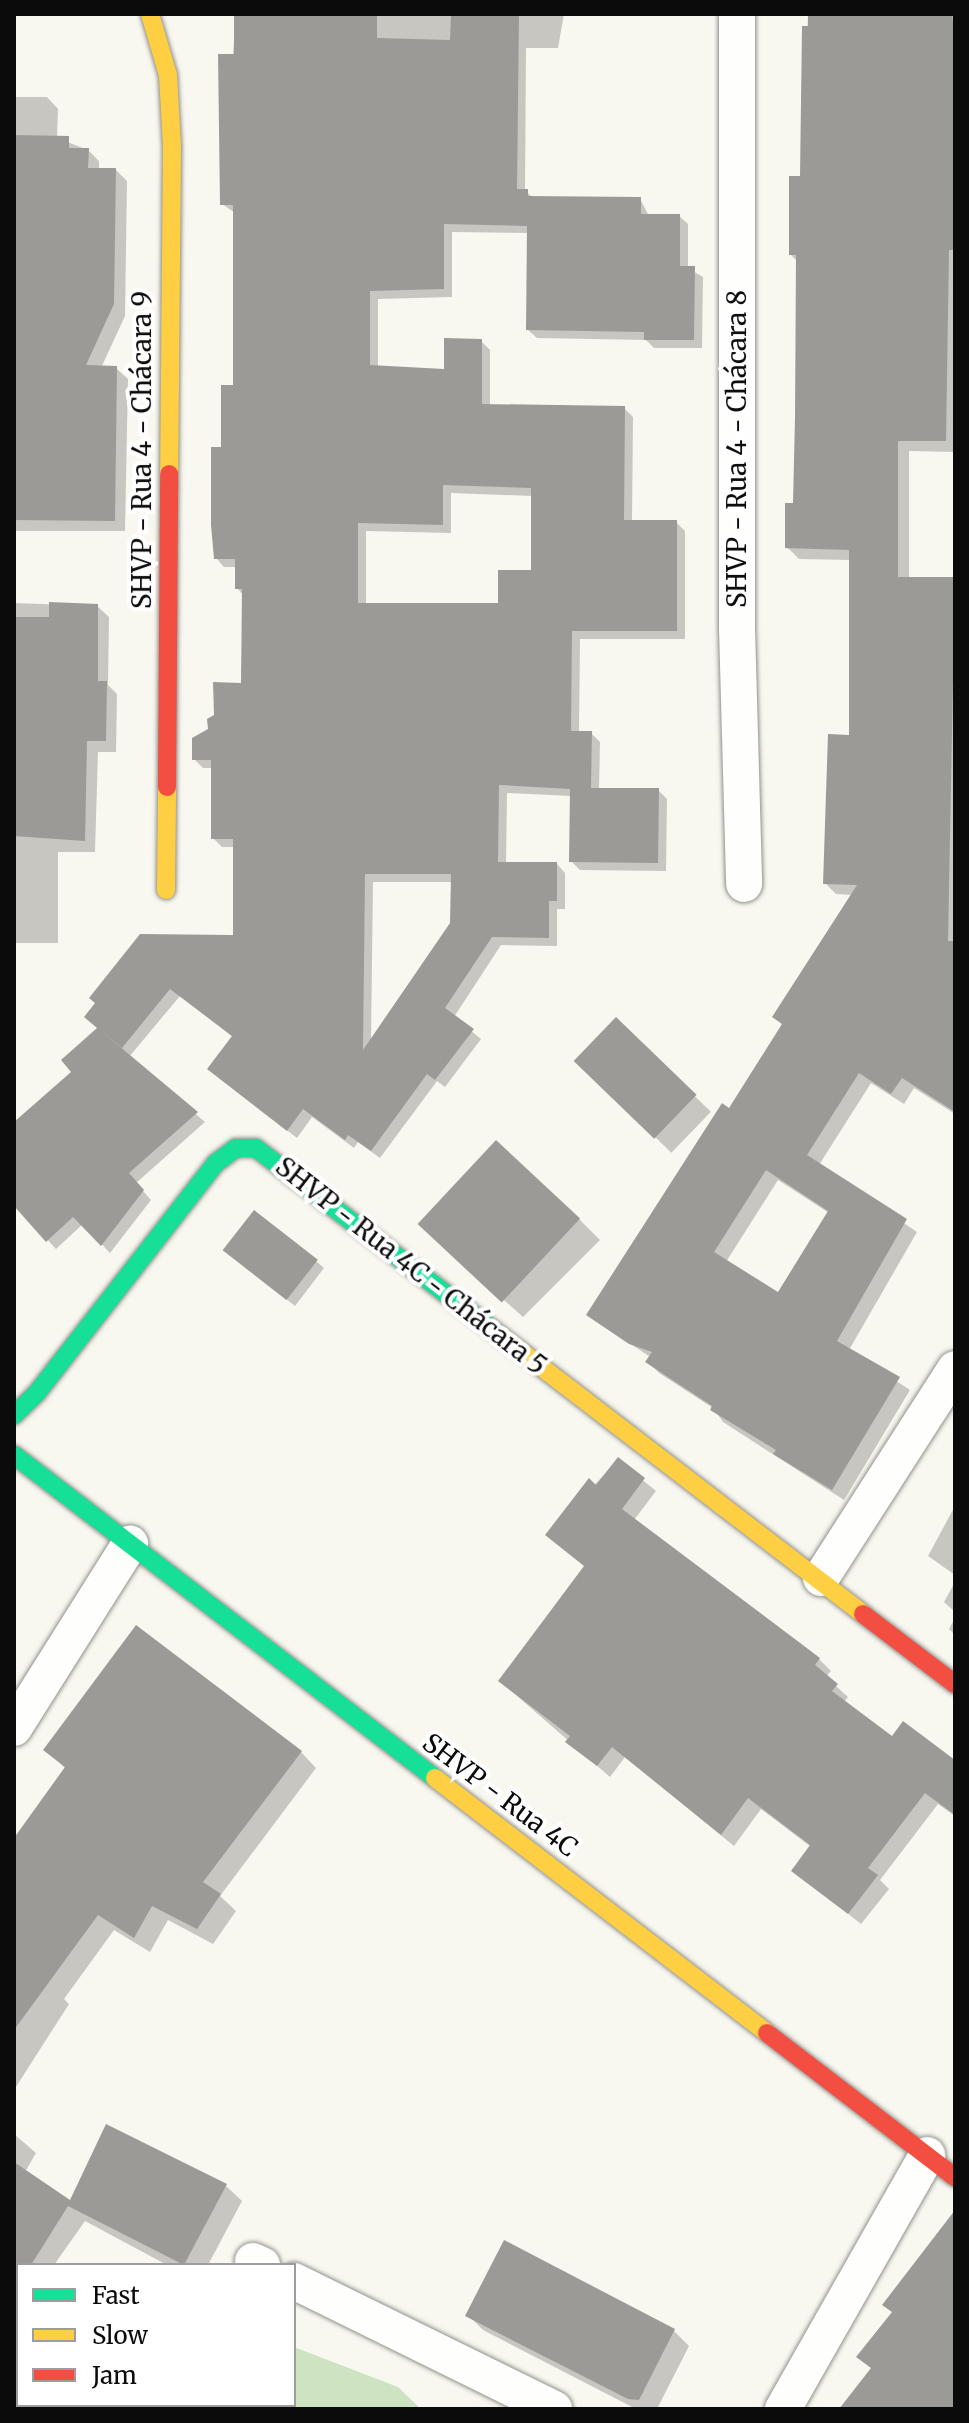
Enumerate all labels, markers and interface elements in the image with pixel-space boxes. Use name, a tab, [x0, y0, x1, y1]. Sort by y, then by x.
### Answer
street label: SHVP - Rua 4 - Chácara 8	[721, 290, 753, 608]
street label: SHVP - Rua 4 - Chácara 9	[126, 291, 158, 609]
street label: SHVP - Rua 4C - Chácara 5	[270, 1151, 552, 1381]
street label: SHVP - Rua 4C	[417, 1727, 583, 1863]
legend	[16, 2263, 296, 2407]
text: Fast	[92, 2280, 140, 2311]
text: Slow	[92, 2320, 148, 2351]
text: Jam	[92, 2360, 137, 2391]

